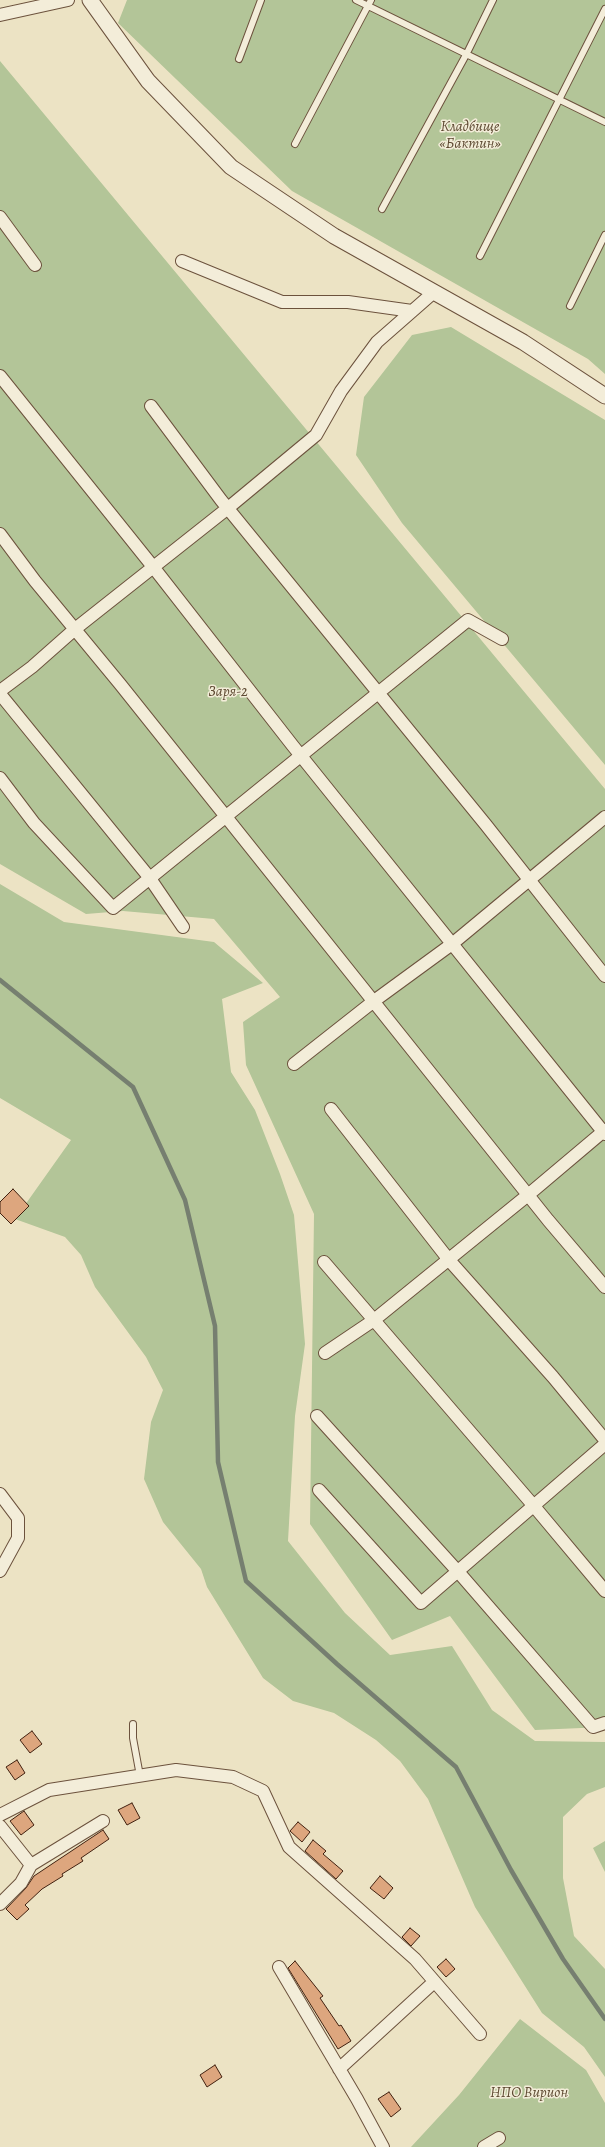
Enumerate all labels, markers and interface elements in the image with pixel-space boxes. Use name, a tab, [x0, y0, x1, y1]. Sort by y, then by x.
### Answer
park label: Кладбище «Бактин»	[439, 118, 501, 153]
park label: Заря-2	[208, 683, 248, 701]
park label: НПО Вирион	[490, 2084, 568, 2102]

